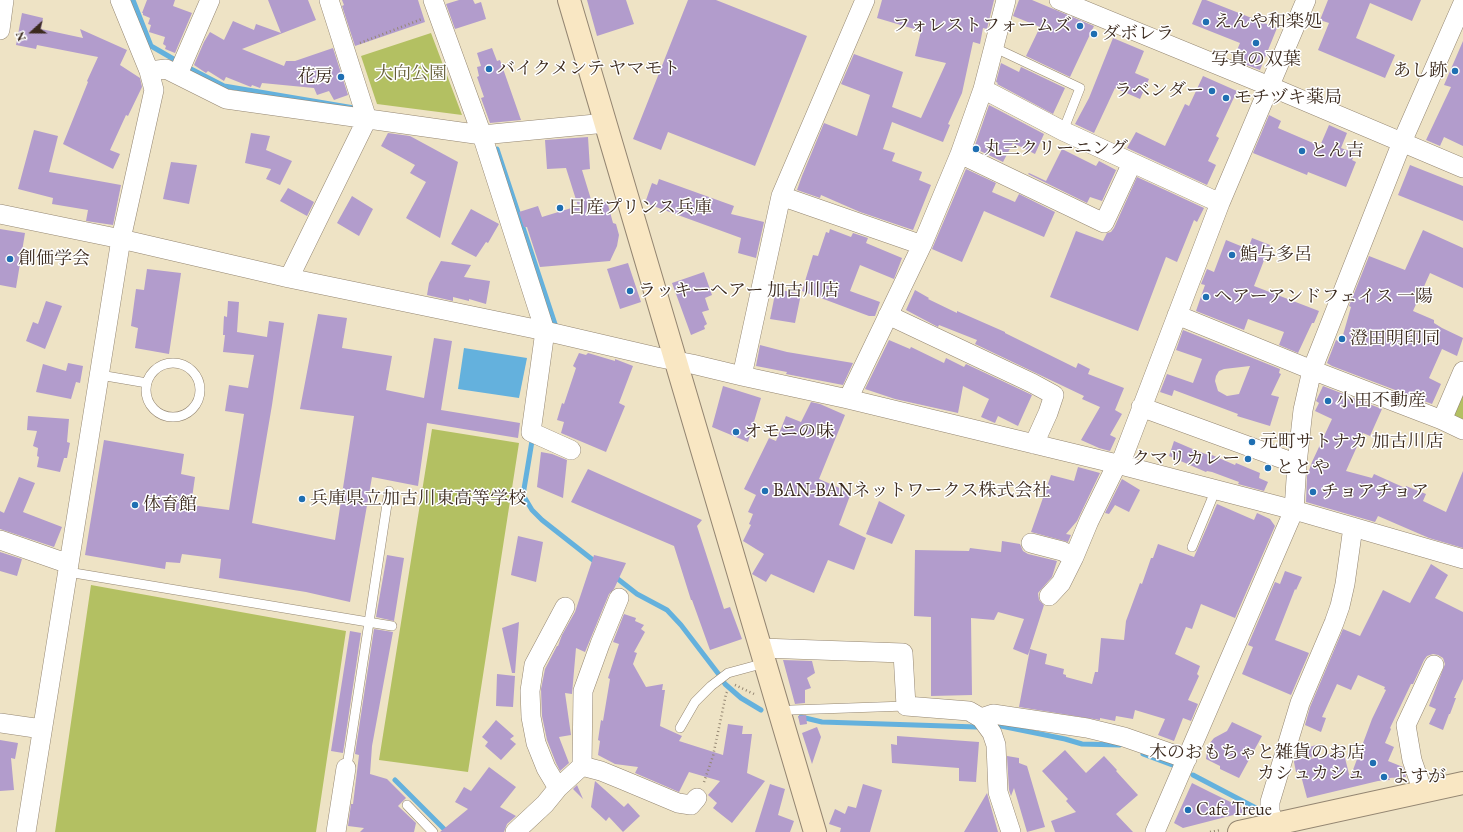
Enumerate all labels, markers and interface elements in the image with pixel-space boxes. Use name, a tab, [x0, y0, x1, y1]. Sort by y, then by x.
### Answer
place label: えんや和楽処	[1214, 11, 1322, 33]
north arrow	[12, 12, 52, 52]
place label: フォレストフォームズ	[892, 15, 1072, 37]
marker: えんや和楽処	[1201, 17, 1211, 27]
marker: フォレストフォームズ	[1075, 21, 1085, 31]
place label: ダボレラ	[1102, 23, 1174, 45]
marker: ダボレラ	[1089, 29, 1099, 39]
text: N	[13, 30, 29, 43]
marker: 写真の双葉	[1251, 38, 1261, 48]
place label: 写真の双葉	[1211, 49, 1301, 71]
place label: バイクメンテ ヤマモト	[497, 58, 681, 80]
place label: あし跡	[1393, 60, 1447, 82]
park label: 大向公園	[375, 63, 447, 85]
marker: バイクメンテ ヤマモト	[484, 64, 494, 74]
place label: 花房	[297, 66, 333, 88]
marker: あし跡	[1450, 66, 1460, 76]
marker: 花房	[336, 72, 346, 82]
place label: ラベンダー	[1114, 80, 1204, 102]
marker: ラベンダー	[1207, 86, 1217, 96]
place label: モチヅキ薬局	[1234, 87, 1342, 109]
marker: モチヅキ薬局	[1221, 93, 1231, 103]
place label: 丸三クリーニング	[984, 138, 1128, 160]
place label: とん吉	[1310, 140, 1364, 162]
marker: 丸三クリーニング	[971, 144, 981, 154]
marker: とん吉	[1297, 146, 1307, 156]
place label: 日産プリンス兵庫	[568, 197, 712, 219]
marker: 日産プリンス兵庫	[555, 203, 565, 213]
place label: 鮨与多呂	[1240, 244, 1312, 266]
place label: 創価学会	[18, 248, 90, 270]
marker: 鮨与多呂	[1227, 250, 1237, 260]
marker: 創価学会	[5, 254, 15, 264]
place label: ラッキーヘアー 加古川店	[638, 280, 839, 302]
marker: ラッキーヘアー 加古川店	[625, 286, 635, 296]
place label: ヘアーアンドフェイス 一陽	[1214, 286, 1433, 308]
marker: ヘアーアンドフェイス 一陽	[1201, 292, 1211, 302]
place label: 澄田明印同	[1350, 328, 1440, 350]
marker: 澄田明印同	[1337, 334, 1347, 344]
place label: 小田不動産	[1336, 390, 1426, 412]
marker: 小田不動産	[1323, 396, 1333, 406]
place label: オモニの味	[744, 421, 834, 443]
marker: オモニの味	[731, 427, 741, 437]
place label: 元町サトナカ 加古川店	[1260, 431, 1444, 453]
marker: 元町サトナカ 加古川店	[1247, 437, 1257, 447]
place label: クマリカレー	[1132, 448, 1240, 470]
marker: クマリカレー	[1243, 454, 1253, 464]
place label: ととや	[1276, 457, 1330, 479]
marker: ととや	[1263, 463, 1273, 473]
place label: BAN-BANネットワークス株式会社	[773, 480, 1050, 502]
place label: チョアチョア	[1321, 481, 1429, 503]
marker: BAN-BANネットワークス株式会社	[760, 486, 770, 496]
marker: チョアチョア	[1308, 487, 1318, 497]
place label: 兵庫県立加古川東高等学校	[310, 488, 526, 510]
place label: 体育館	[143, 494, 197, 516]
marker: 兵庫県立加古川東高等学校	[297, 494, 307, 504]
marker: 体育館	[130, 500, 140, 510]
place label: 木のおもちゃと雑貨のお店 カシュカシュ	[1149, 742, 1365, 784]
marker: 木のおもちゃと雑貨のお店 カシュカシュ	[1368, 758, 1378, 768]
place label: よすが	[1392, 766, 1446, 788]
marker: よすが	[1379, 772, 1389, 782]
place label: Cafe Treue	[1196, 799, 1272, 821]
marker: Cafe Treue	[1183, 805, 1193, 815]

